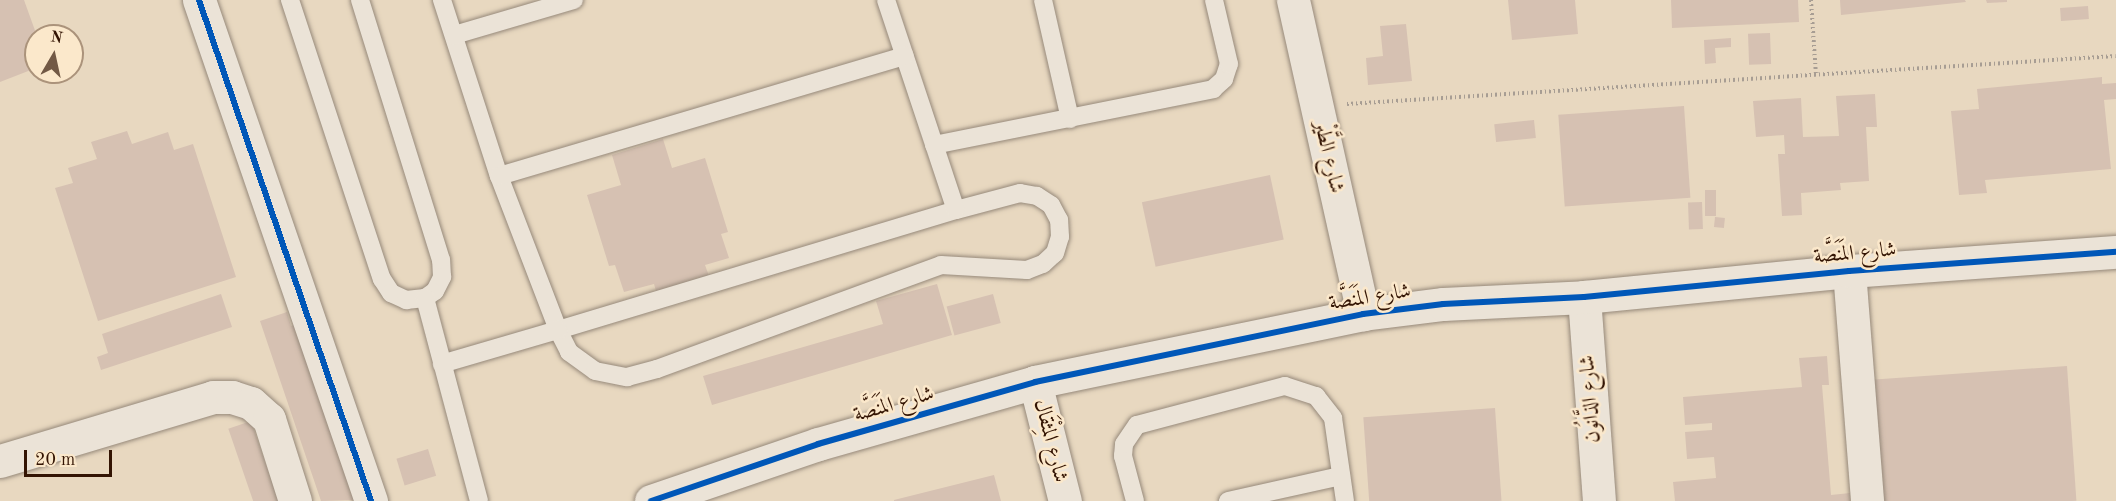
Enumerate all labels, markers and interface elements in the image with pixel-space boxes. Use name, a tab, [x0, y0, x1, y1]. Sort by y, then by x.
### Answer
north arrow	[24, 24, 84, 84]
text: N	[49, 29, 64, 47]
street label: شارع الطَّيْر	[1307, 118, 1349, 196]
street label: شارع المَنَصَّة	[1813, 238, 1897, 270]
street label: شارع المَنَصَّة	[1327, 279, 1413, 317]
street label: شارع الذَّانُون	[1575, 354, 1607, 444]
street label: شارع المَنَصَّة	[851, 382, 937, 428]
street label: شارع المِثْقَال	[1028, 397, 1072, 485]
scale bar	[27, 438, 116, 476]
text: 20 m	[35, 451, 75, 469]

